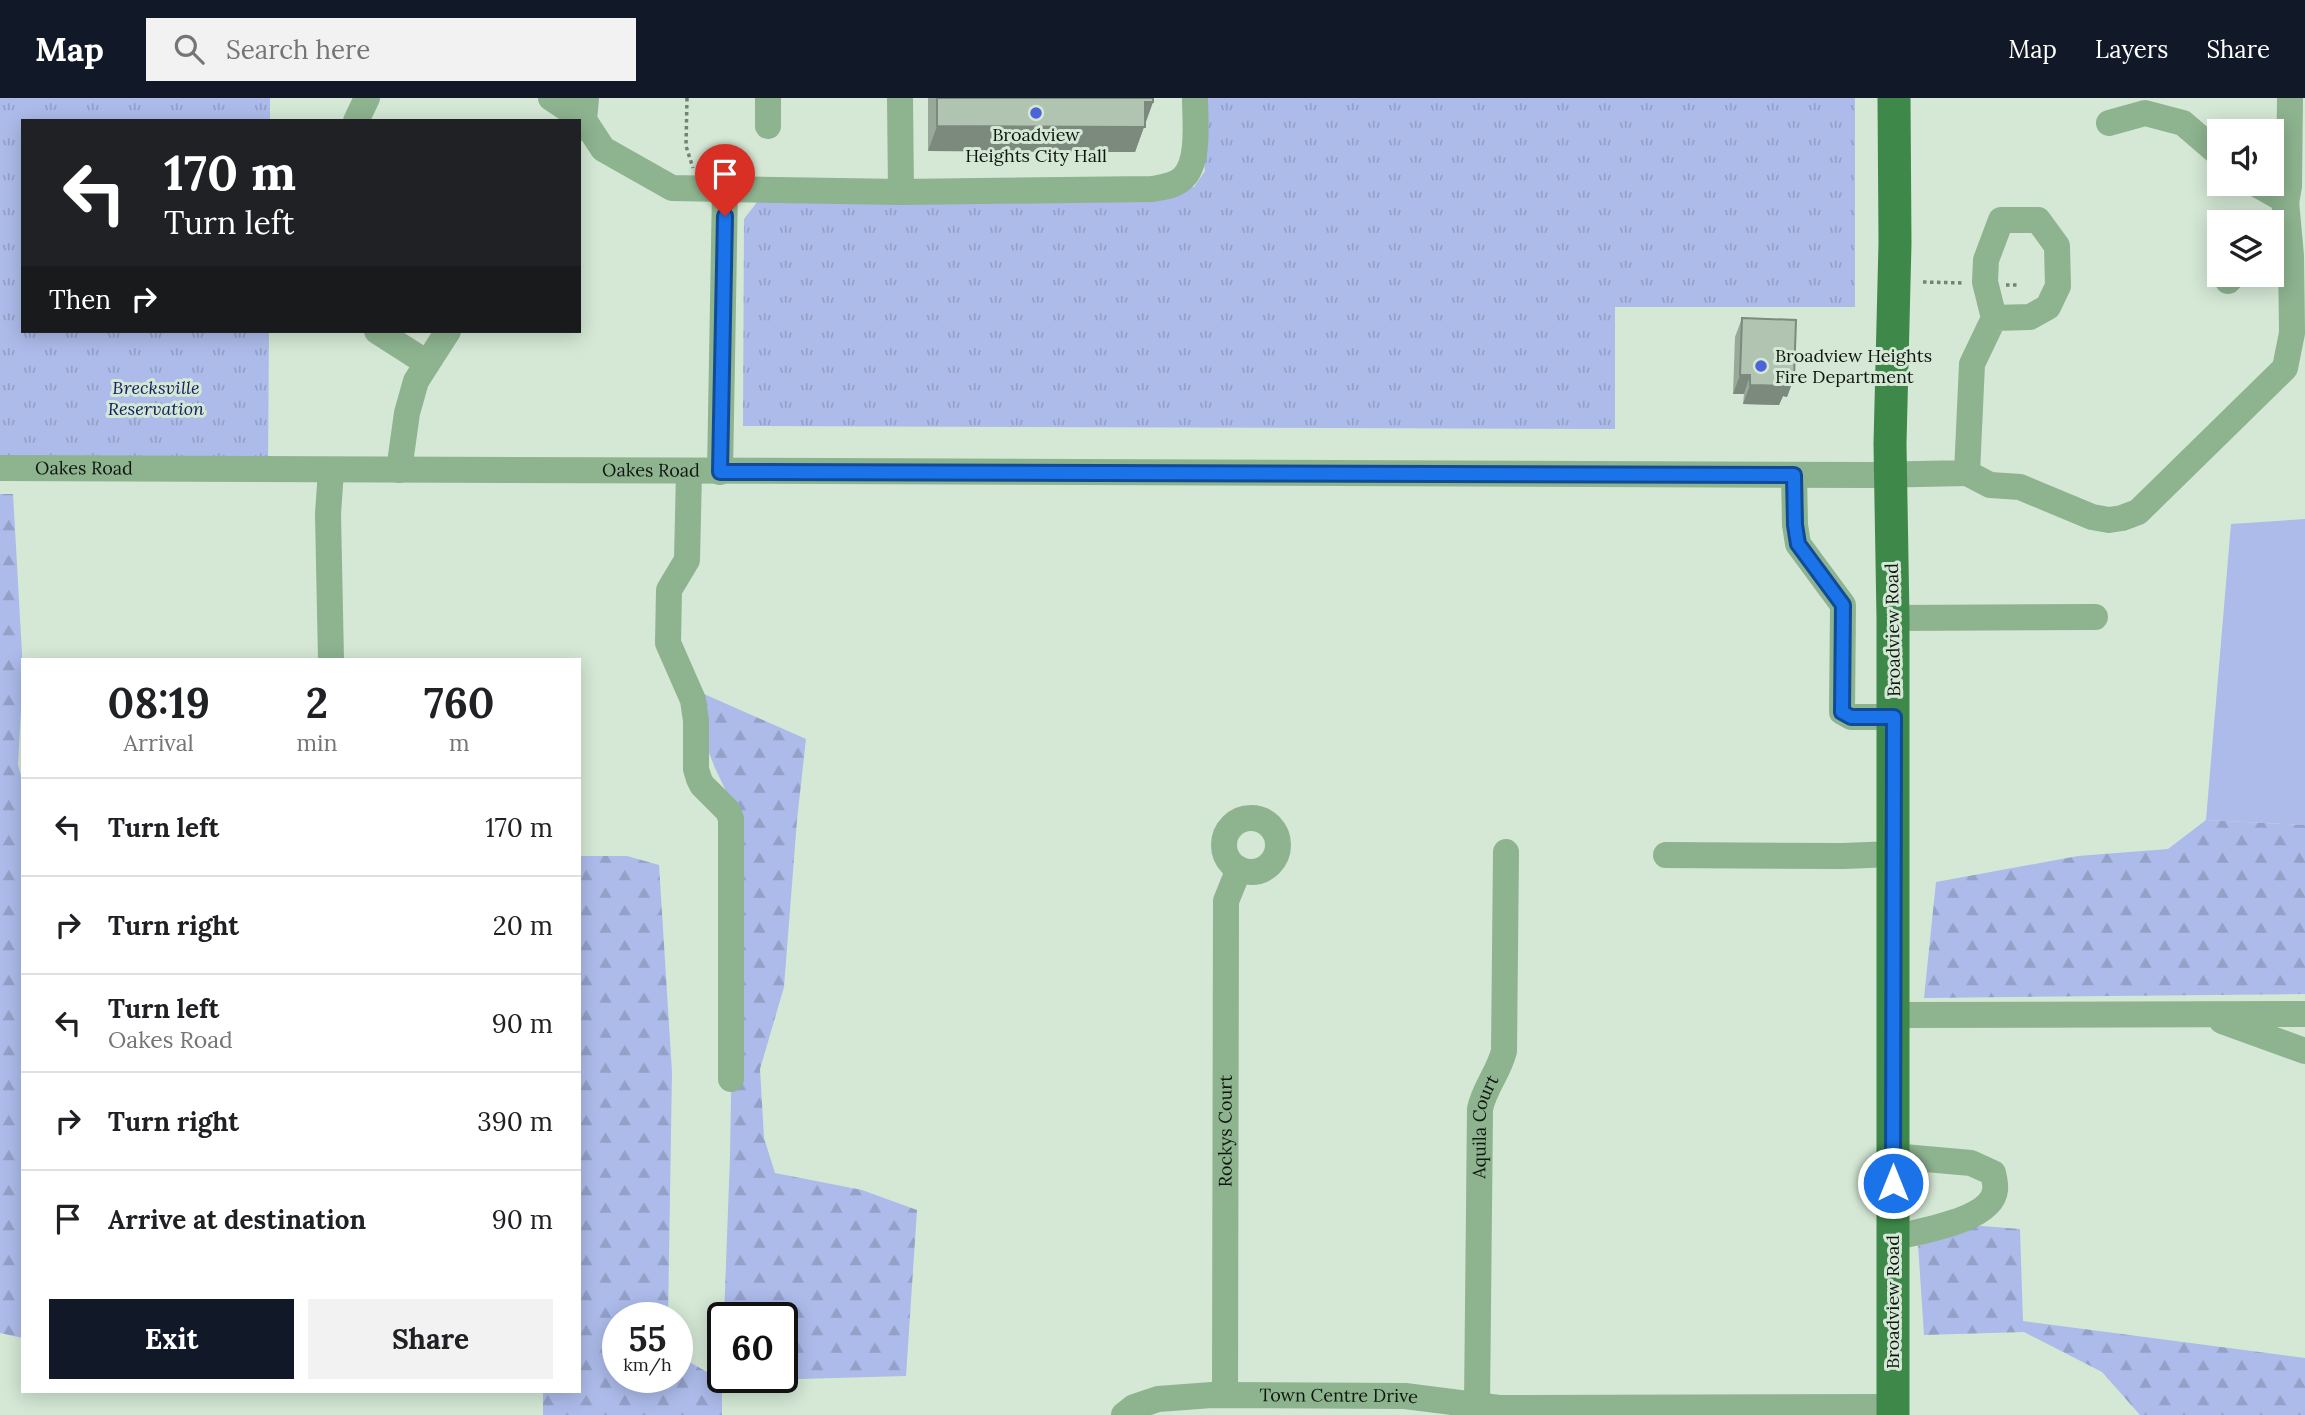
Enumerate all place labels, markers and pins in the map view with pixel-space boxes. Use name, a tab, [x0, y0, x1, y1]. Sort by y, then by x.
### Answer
marker: Broadview Heights City Hall	[1028, 105, 1044, 121]
place label: Broadview Heights City Hall	[965, 123, 1107, 167]
pin	[695, 144, 755, 216]
place label: Broadview Heights Fire Department	[1775, 344, 1932, 388]
marker: Broadview Heights Fire Department	[1753, 358, 1769, 374]

